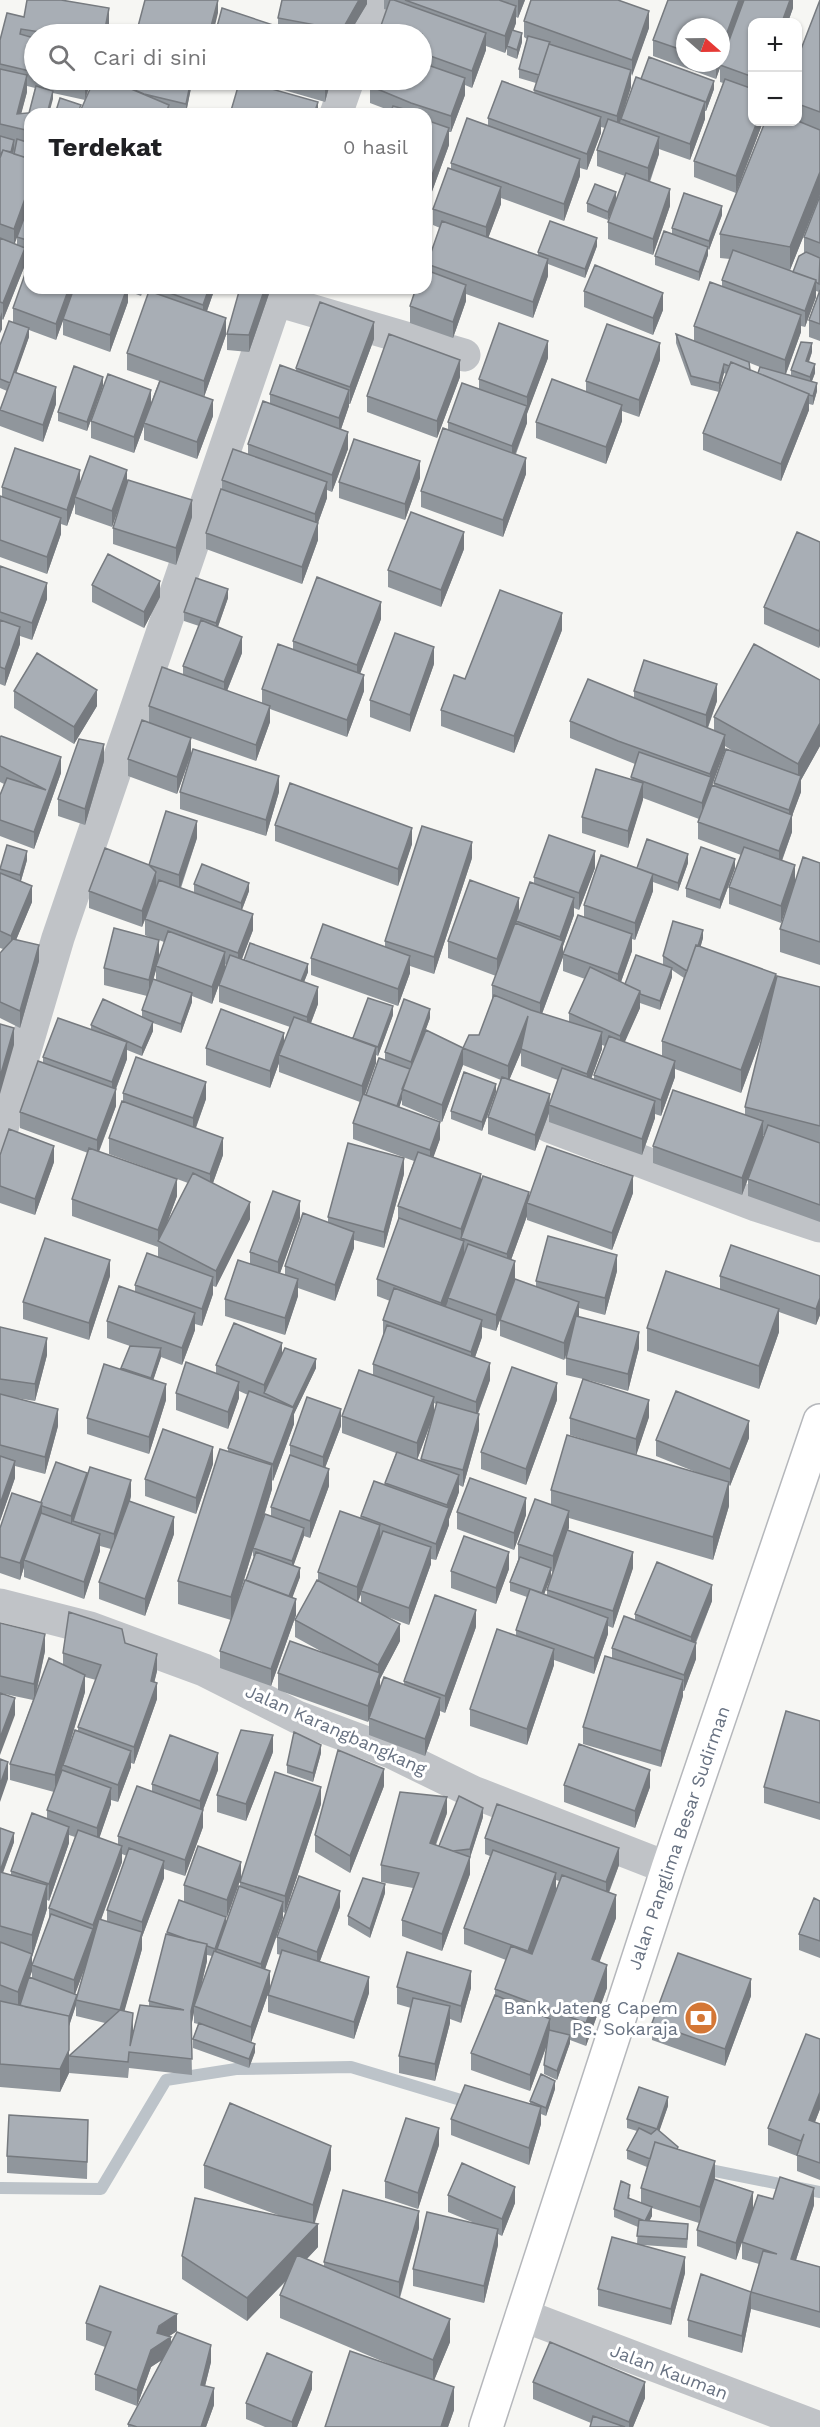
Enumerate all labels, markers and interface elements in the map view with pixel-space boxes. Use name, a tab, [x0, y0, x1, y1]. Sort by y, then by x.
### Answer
north arrow	[676, 18, 730, 72]
map controls	[748, 18, 802, 126]
button: +	[748, 18, 802, 72]
search box	[24, 24, 432, 90]
icon: search	[45, 41, 78, 74]
text: Cari di sini	[93, 45, 207, 70]
button: −	[748, 72, 802, 126]
text: Terdekat	[48, 132, 162, 162]
text: 0 hasil	[343, 135, 408, 159]
street label: Jalan Karangbangkang	[242, 1680, 430, 1779]
street label: Jalan Panglima Besar Sudirman	[623, 1703, 734, 1973]
place label: Bank Jateng Capem Ps. Sokaraja	[504, 1997, 678, 2039]
bank icon: Bank Jateng Capem Ps. Sokaraja	[683, 2000, 719, 2036]
street label: Jalan Kauman	[607, 2339, 731, 2404]

